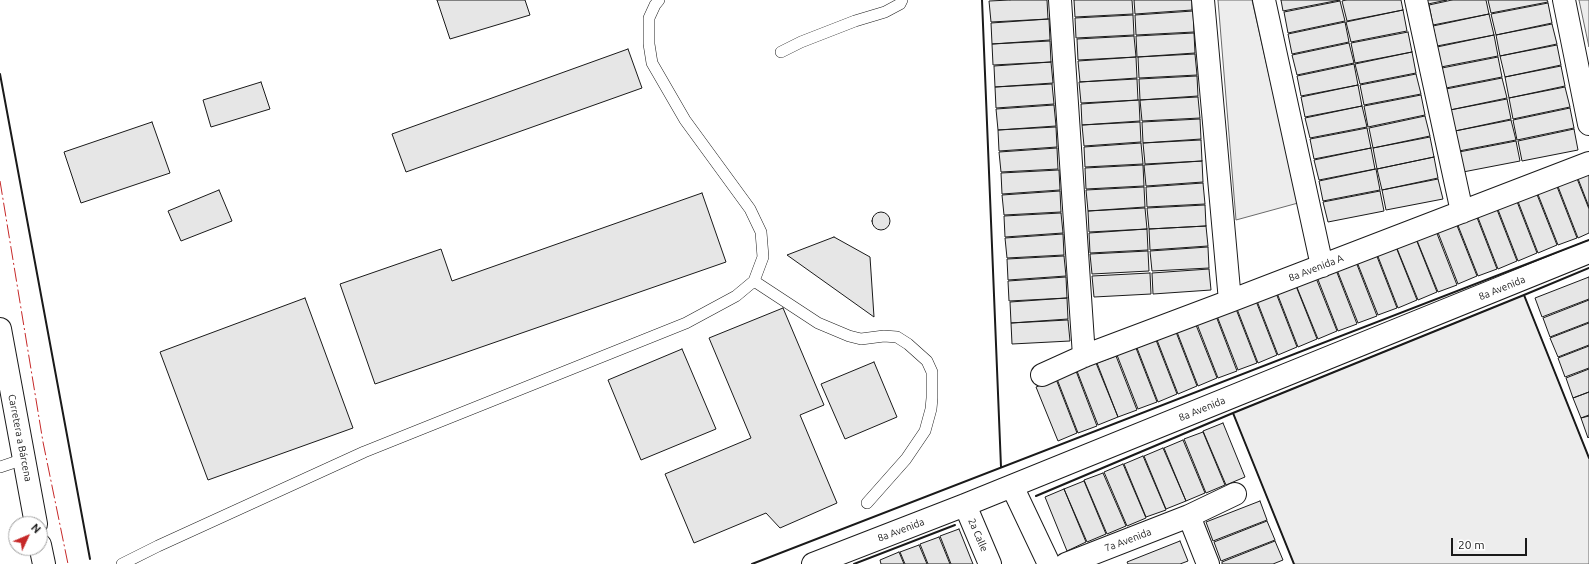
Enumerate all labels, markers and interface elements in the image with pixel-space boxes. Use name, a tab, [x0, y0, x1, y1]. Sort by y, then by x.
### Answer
street label: 8a Avenida A	[1287, 252, 1345, 284]
street label: 8a Avenida	[1477, 273, 1527, 303]
street label: Carretera a Bárcena	[6, 393, 34, 483]
street label: 8a Avenida	[1177, 394, 1227, 424]
north arrow	[8, 516, 48, 556]
street label: 8a Avenida	[876, 516, 926, 544]
street label: 2a Calle	[966, 516, 990, 554]
text: N	[29, 521, 43, 535]
street label: 7a Avenida	[1103, 526, 1153, 554]
scale bar	[1453, 530, 1529, 556]
text: 20 m	[1458, 538, 1485, 551]

